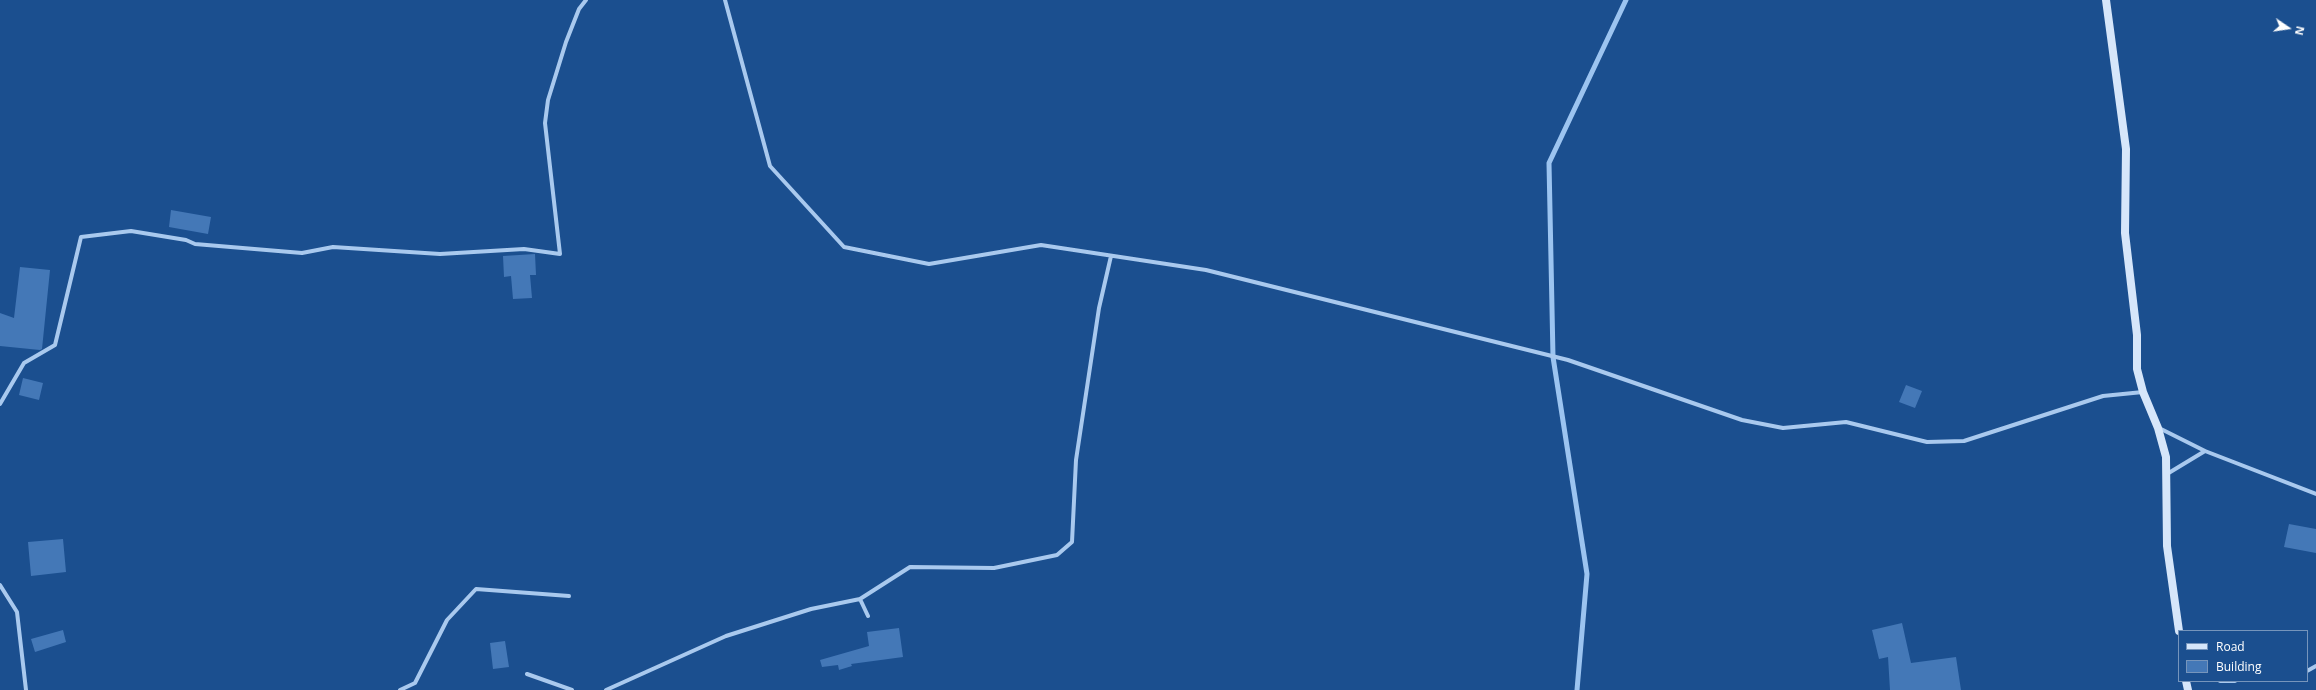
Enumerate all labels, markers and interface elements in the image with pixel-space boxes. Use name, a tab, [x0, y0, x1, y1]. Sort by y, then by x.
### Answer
north arrow	[2268, 8, 2308, 48]
text: N	[2292, 25, 2308, 37]
legend	[2178, 630, 2308, 682]
text: Road	[2216, 638, 2245, 655]
text: Building	[2216, 658, 2261, 675]

